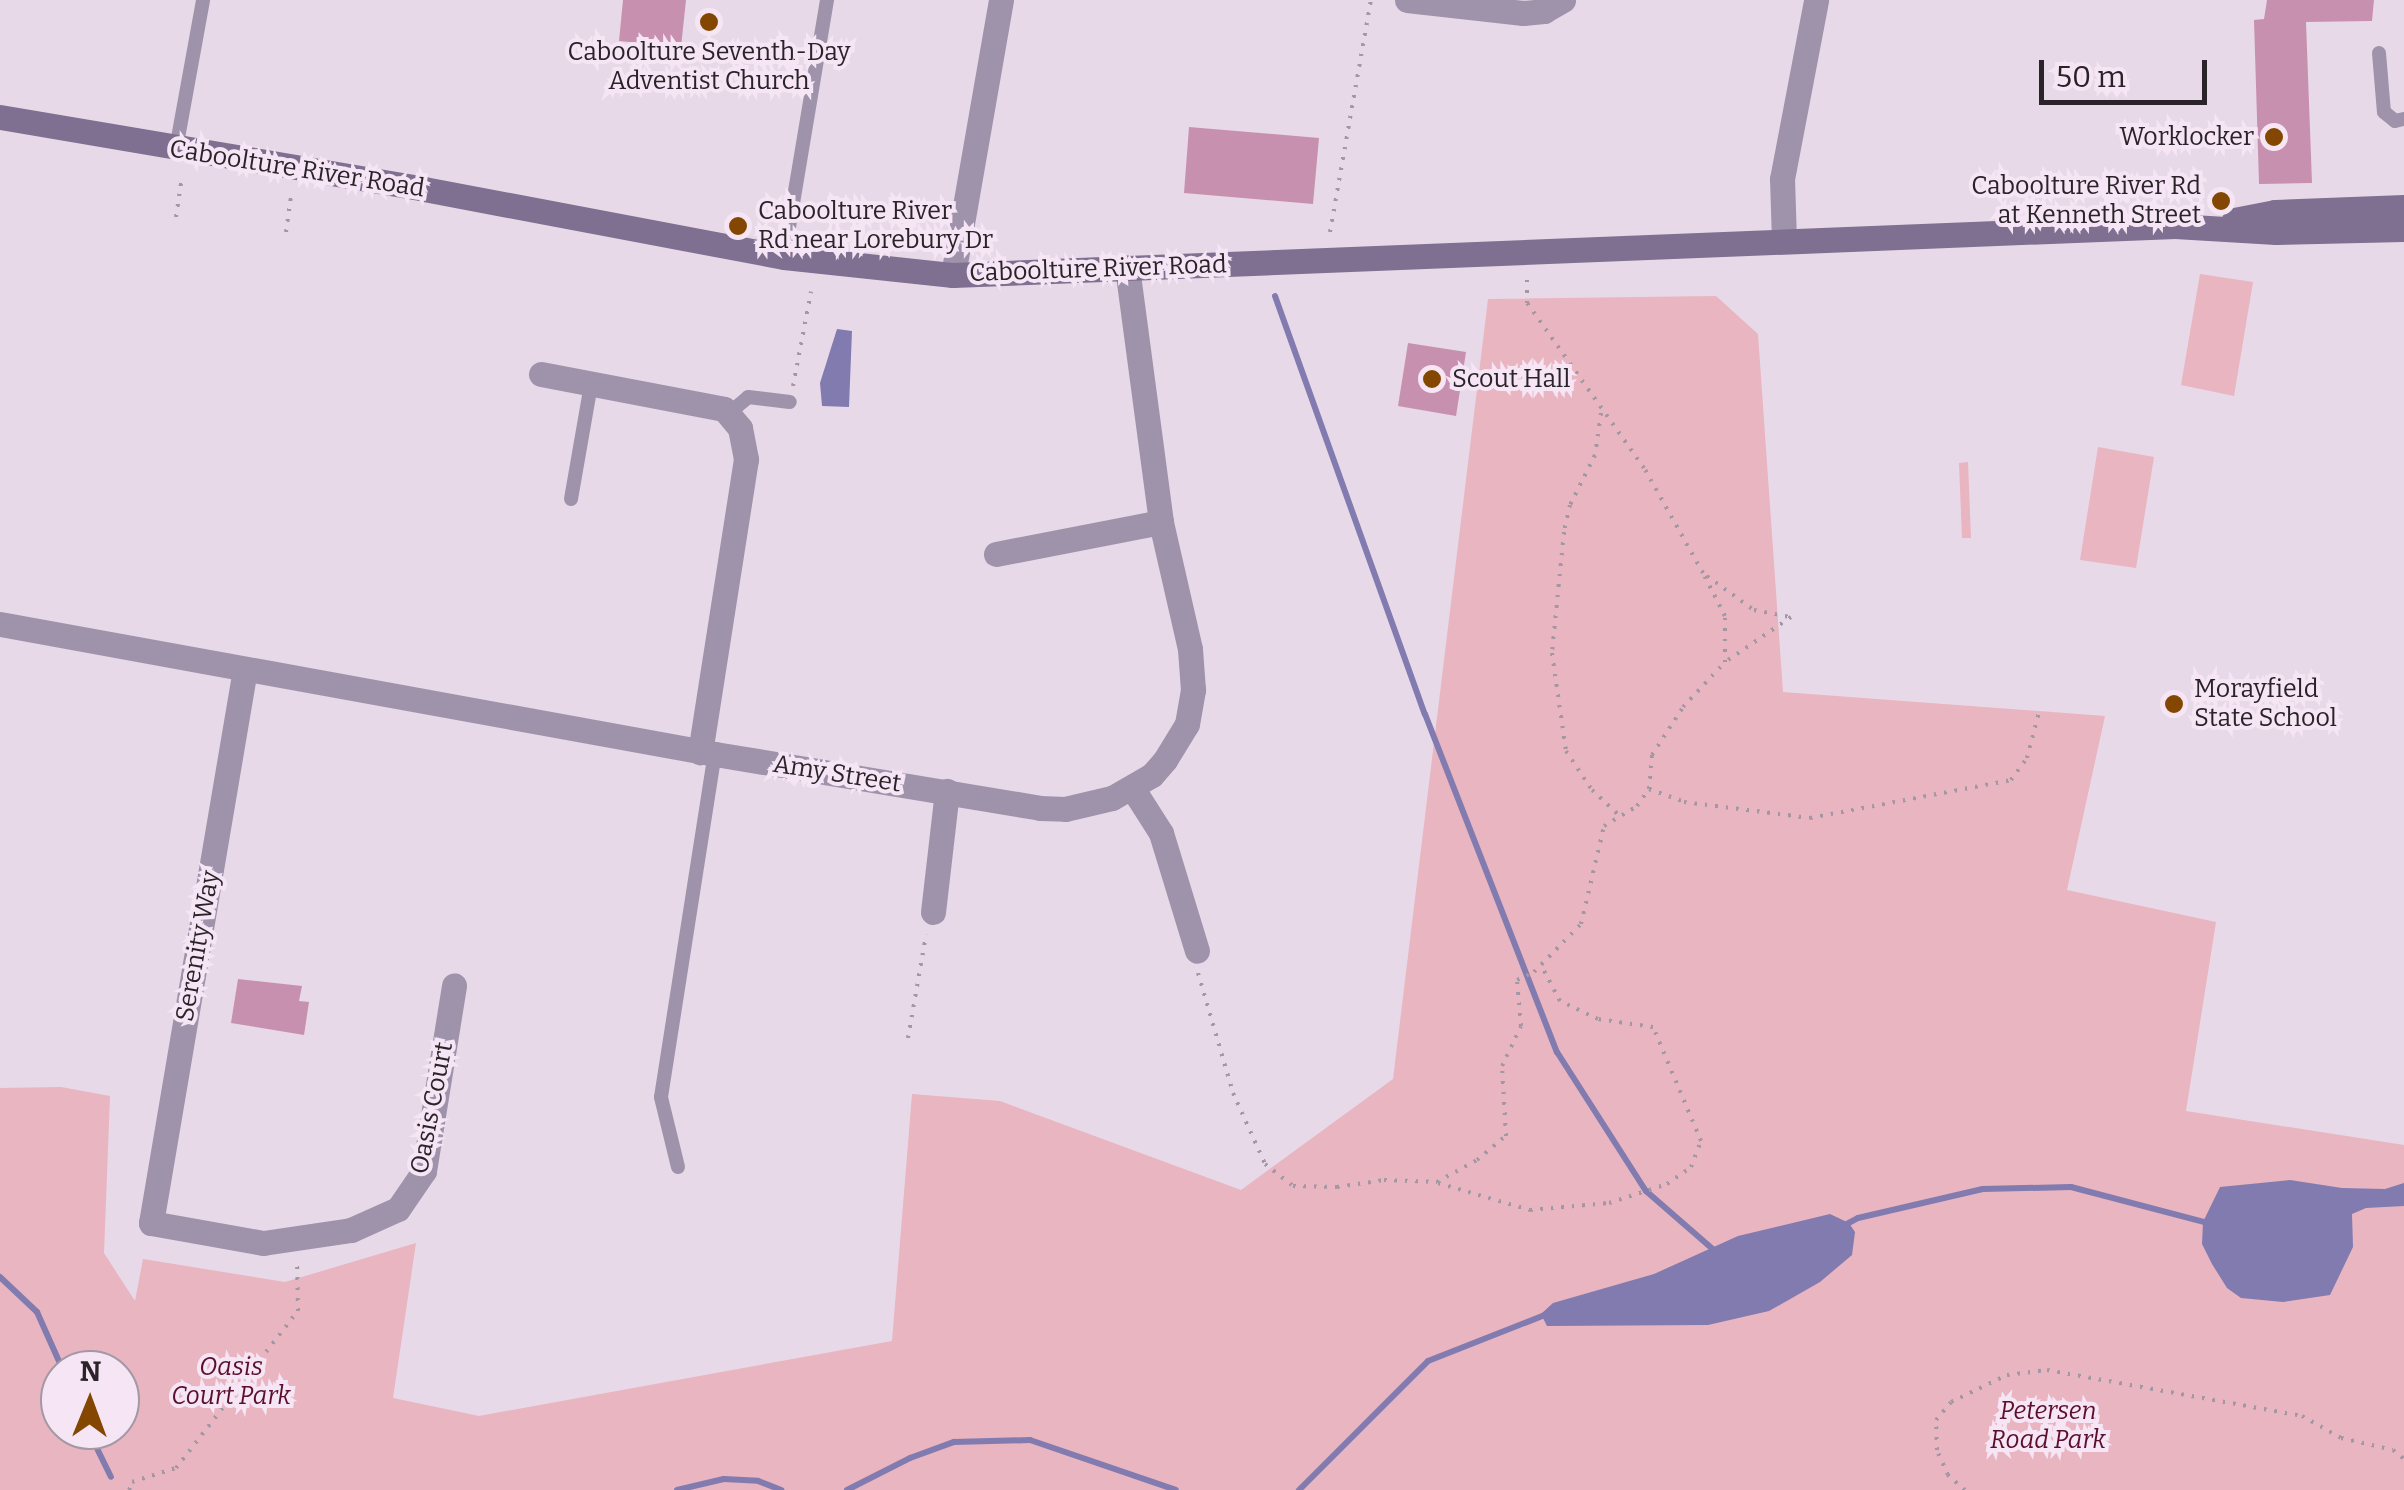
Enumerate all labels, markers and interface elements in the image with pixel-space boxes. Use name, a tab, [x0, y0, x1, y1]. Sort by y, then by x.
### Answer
marker: Caboolture Seventh-Day Adventist Church	[698, 11, 720, 33]
place label: Caboolture Seventh-Day Adventist Church	[568, 38, 850, 97]
scale bar	[2044, 40, 2212, 102]
text: 50 m	[2056, 59, 2126, 95]
place label: Worklocker	[2120, 122, 2254, 152]
marker: Worklocker	[2263, 126, 2285, 148]
street label: Caboolture River Road	[167, 134, 427, 204]
place label: Caboolture River Rd at Kenneth Street	[1971, 172, 2201, 231]
marker: Caboolture River Rd at Kenneth Street	[2210, 190, 2232, 212]
place label: Caboolture River Rd near Lorebury Dr	[758, 197, 993, 256]
marker: Caboolture River Rd near Lorebury Dr	[727, 215, 749, 237]
street label: Caboolture River Road	[969, 250, 1227, 288]
place label: Scout Hall	[1452, 364, 1571, 394]
marker: Scout Hall	[1421, 368, 1443, 390]
place label: Morayfield State School	[2194, 675, 2337, 734]
marker: Morayfield State School	[2163, 693, 2185, 715]
street label: Amy Street	[771, 749, 903, 799]
street label: Serenity Way	[170, 868, 226, 1024]
street label: Oasis Court	[405, 1040, 459, 1176]
north arrow	[40, 1350, 140, 1450]
park label: Oasis Court Park	[171, 1353, 291, 1412]
text: N	[79, 1355, 102, 1388]
park label: Petersen Road Park	[1990, 1397, 2106, 1456]

